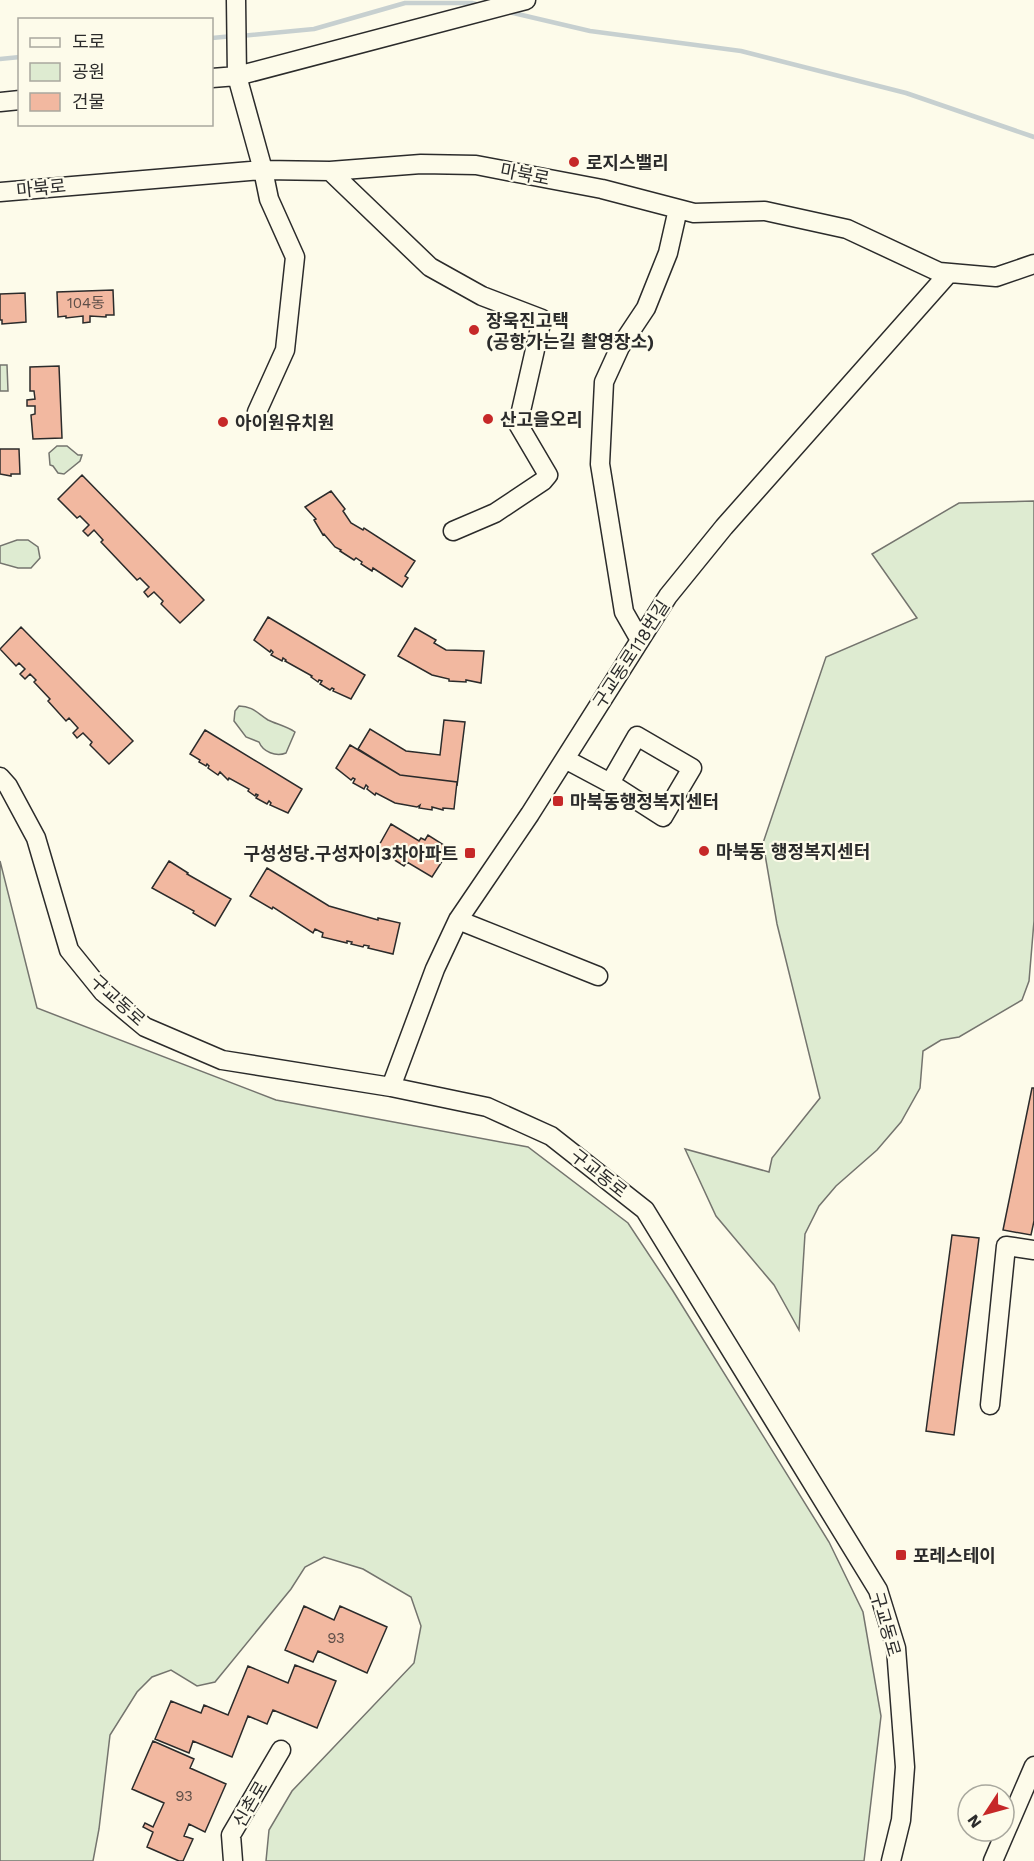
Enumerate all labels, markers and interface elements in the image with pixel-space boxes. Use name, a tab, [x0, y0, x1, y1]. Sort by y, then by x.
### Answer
legend	[18, 18, 213, 126]
text: 도로	[72, 31, 105, 52]
text: 공원	[72, 61, 105, 82]
text: 건물	[72, 91, 105, 112]
place label: 로지스밸리	[586, 152, 669, 173]
marker: 로지스밸리	[567, 155, 581, 169]
street label: 마북로	[499, 159, 551, 189]
street label: 마북로	[15, 175, 67, 201]
house number: 104동	[67, 294, 105, 312]
place label: 장욱진고택 (공항가는길 촬영장소)	[486, 310, 654, 352]
marker: 장욱진고택 (공항가는길 촬영장소)	[467, 323, 481, 337]
place label: 산고을오리	[500, 409, 583, 430]
place label: 아이원유치원	[235, 412, 334, 433]
marker: 산고을오리	[481, 412, 495, 426]
marker: 아이원유치원	[216, 415, 230, 429]
street label: 구교동로118번길	[588, 596, 674, 712]
place label: 마북동행정복지센터	[570, 791, 719, 812]
marker: 마북동행정복지센터	[551, 794, 565, 808]
place label: 마북동 행정복지센터	[716, 841, 870, 862]
place label: 구성성당.구성자이3차아파트	[243, 843, 458, 864]
marker: 마북동 행정복지센터	[697, 844, 711, 858]
marker: 구성성당.구성자이3차아파트	[463, 846, 477, 860]
street label: 구교동로	[86, 970, 150, 1030]
street label: 구교동로	[566, 1144, 632, 1202]
place label: 포레스테이	[913, 1545, 996, 1566]
marker: 포레스테이	[894, 1548, 908, 1562]
street label: 구교동로	[867, 1589, 905, 1659]
house number: 93	[327, 1629, 345, 1647]
street label: 신촌로	[228, 1777, 272, 1831]
north arrow	[956, 1783, 1016, 1843]
house number: 93	[175, 1787, 193, 1805]
text: N	[963, 1811, 985, 1832]

